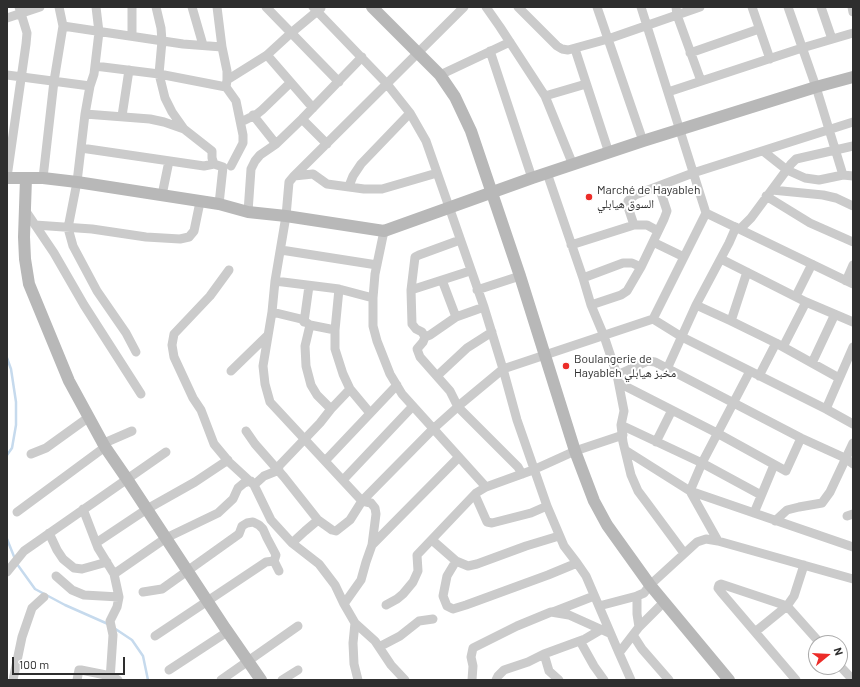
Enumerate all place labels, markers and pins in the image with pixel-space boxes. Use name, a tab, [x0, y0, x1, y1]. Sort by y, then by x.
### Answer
place label: Marché de Hayableh السوق هيابلي	[597, 183, 700, 211]
marker: Marché de Hayableh السوق هيابلي	[584, 192, 594, 202]
place label: Boulangerie de Hayableh مخبز هيابلي	[574, 352, 676, 380]
marker: Boulangerie de Hayableh مخبز هيابلي	[561, 361, 571, 371]

